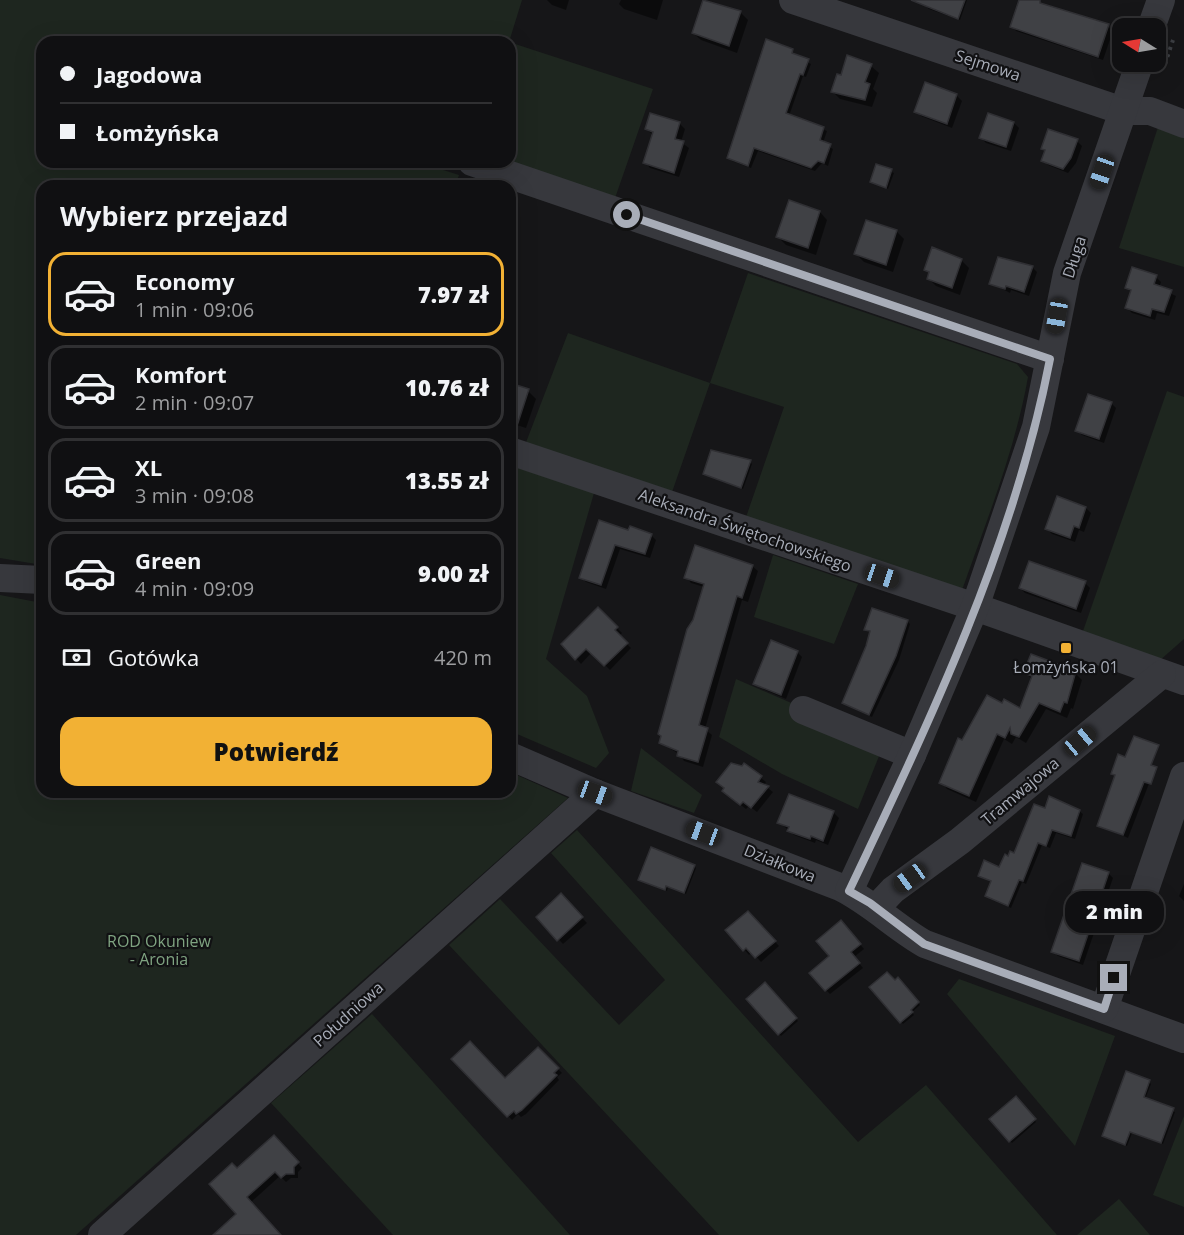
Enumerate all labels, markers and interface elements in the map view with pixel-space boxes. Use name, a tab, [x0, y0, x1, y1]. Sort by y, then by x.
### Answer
north arrow	[1112, 18, 1166, 72]
map controls	[1112, 18, 1166, 72]
street label: Sejmowa	[952, 44, 1024, 86]
text: Jagodowa	[96, 59, 202, 89]
text: Łomżyńska	[96, 117, 219, 147]
car	[1088, 152, 1116, 192]
text: Wybierz przejazd	[60, 197, 288, 234]
route start	[613, 201, 640, 228]
street label: Długa	[1057, 233, 1091, 281]
text: Economy	[135, 266, 234, 296]
icon: car	[63, 267, 117, 321]
text: 7.97 zł	[418, 279, 489, 309]
text: 1 min · 09:06	[135, 296, 254, 323]
car	[1045, 297, 1069, 335]
text: Komfort	[135, 359, 227, 389]
icon: car	[63, 360, 117, 414]
text: 10.76 zł	[405, 372, 489, 402]
text: 2 min · 09:07	[135, 389, 254, 416]
text: XL	[135, 452, 162, 482]
icon: car	[63, 453, 117, 507]
text: 13.55 zł	[405, 465, 489, 495]
text: 3 min · 09:08	[135, 482, 254, 509]
street label: Aleksandra Świętochowskiego	[636, 483, 854, 577]
text: Green	[135, 545, 201, 575]
icon: car	[63, 546, 117, 600]
text: 9.00 zł	[418, 558, 489, 588]
car	[862, 562, 902, 590]
text: 4 min · 09:09	[135, 575, 254, 602]
icon: cash	[60, 641, 93, 674]
marker: Łomżyńska 01	[1059, 641, 1073, 655]
text: Gotówka	[108, 642, 199, 672]
text: 420 m	[434, 644, 492, 671]
place label: Łomżyńska 01	[1013, 656, 1119, 678]
button: Potwierdź	[60, 717, 492, 786]
car	[1060, 723, 1100, 759]
street label: Tramwajowa	[976, 752, 1064, 830]
car	[575, 778, 615, 808]
car	[683, 818, 723, 848]
street label: Działkowa	[741, 839, 819, 887]
car	[890, 860, 930, 896]
callout: 2 min	[1064, 891, 1164, 933]
text: 2 min	[1086, 898, 1143, 925]
park label: ROD Okuniew - Aronia	[107, 930, 212, 970]
route end	[1100, 964, 1127, 991]
street label: Południowa	[308, 976, 388, 1052]

